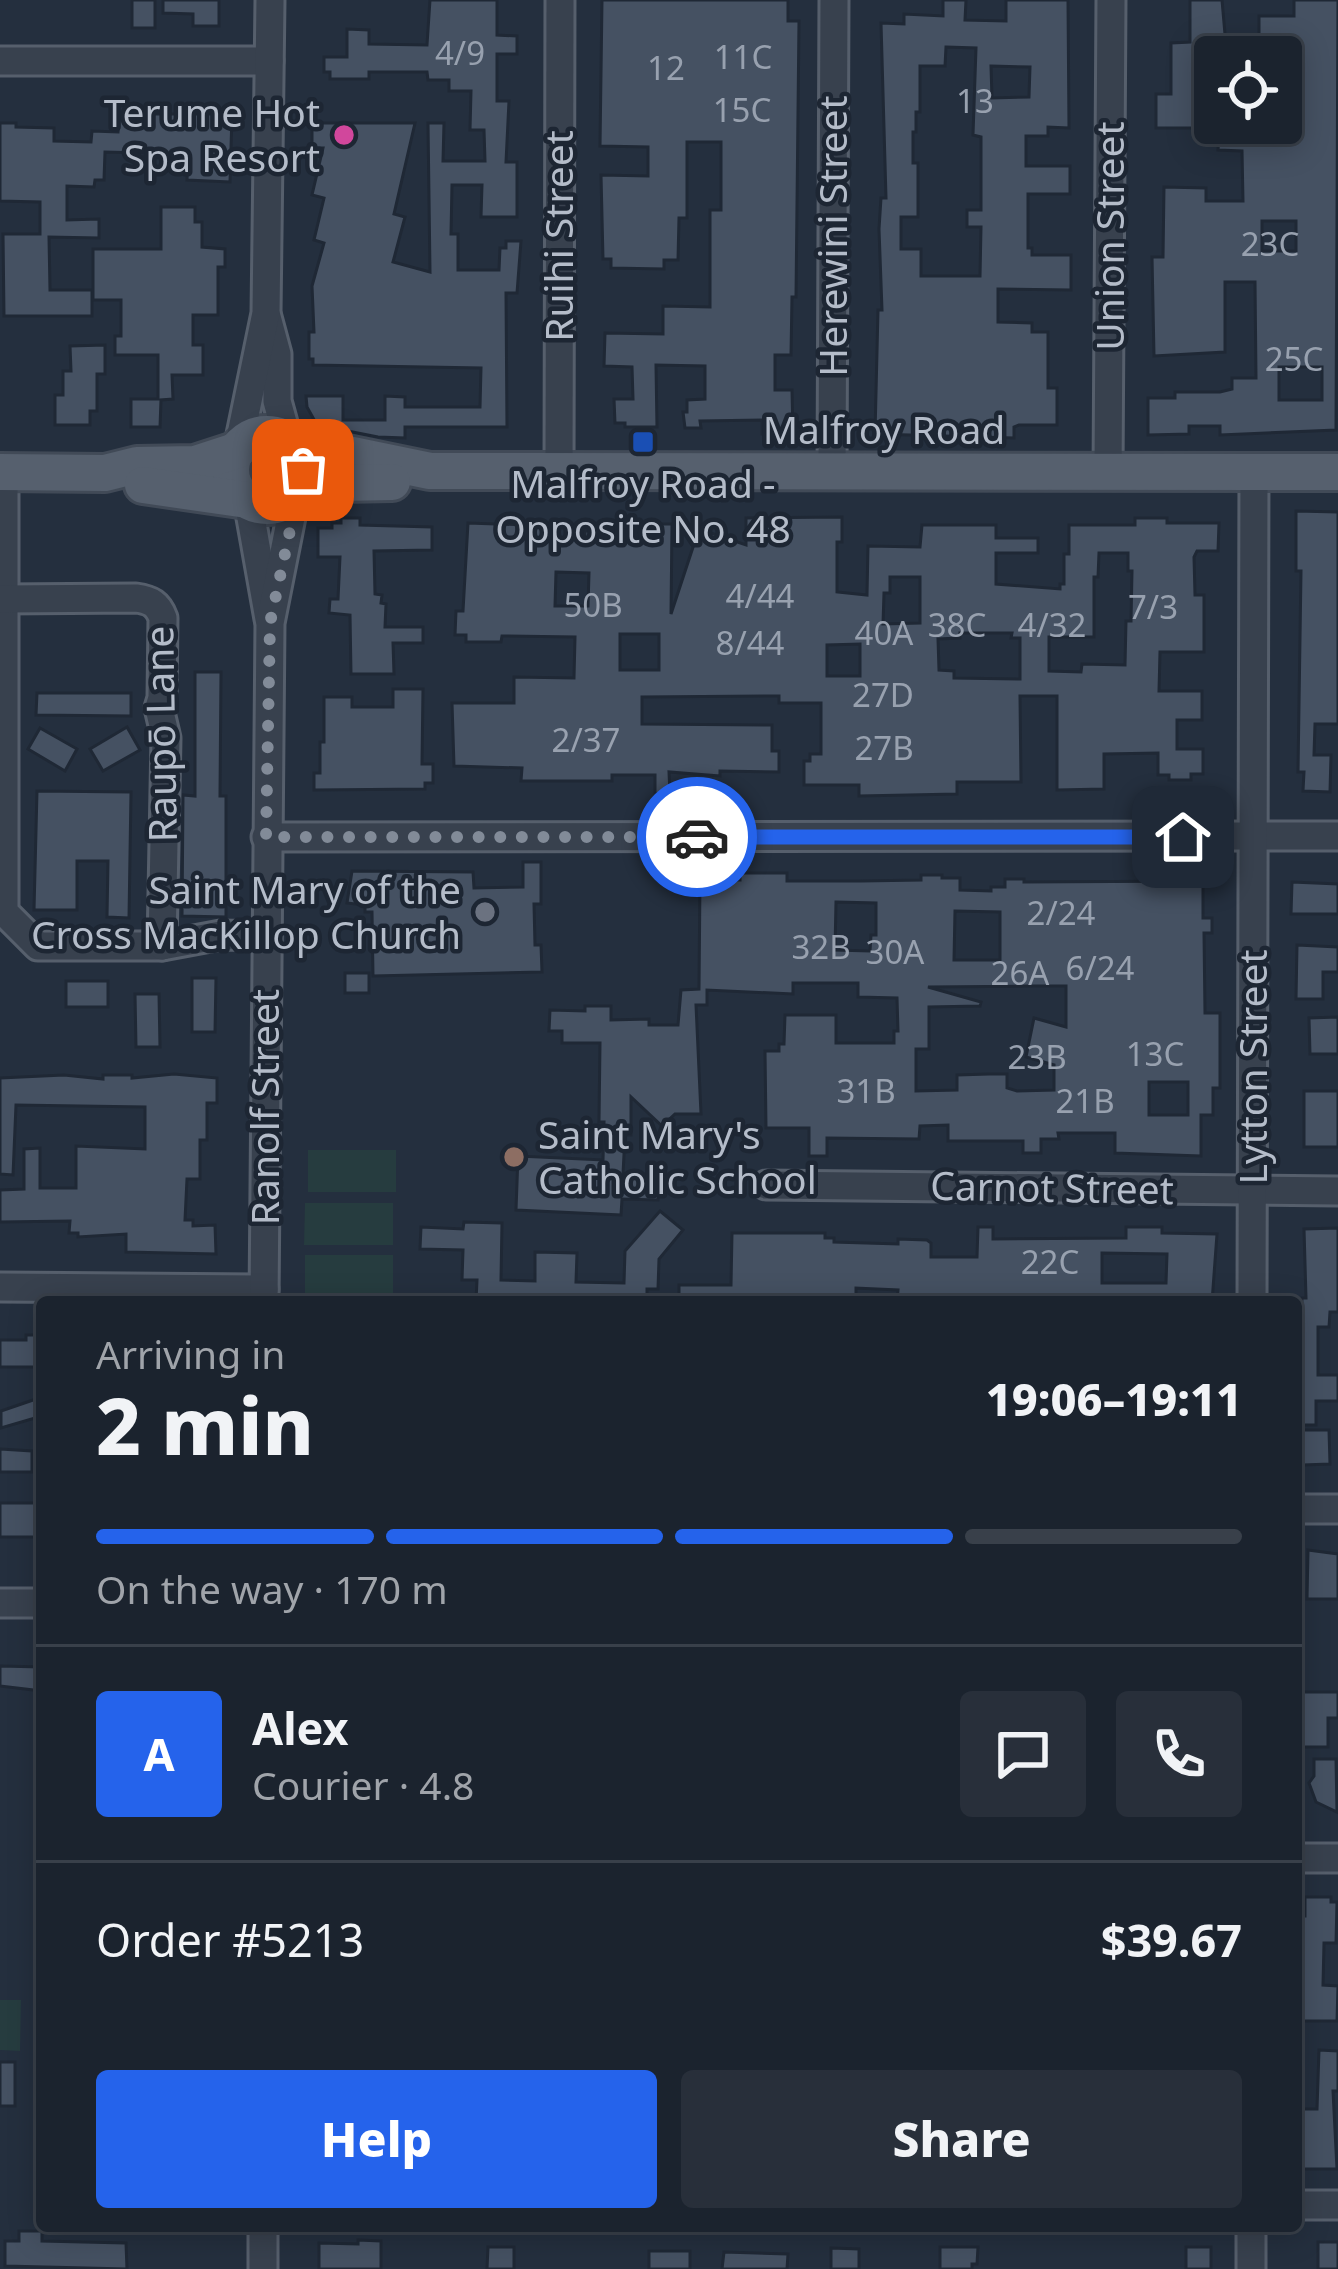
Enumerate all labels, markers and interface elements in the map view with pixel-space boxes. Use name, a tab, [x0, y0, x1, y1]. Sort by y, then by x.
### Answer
house number: 4/9	[435, 30, 485, 75]
house number: 11C	[714, 34, 772, 79]
map controls	[1194, 36, 1302, 144]
button: locate	[1194, 36, 1302, 144]
house number: 12	[647, 45, 685, 90]
house number: 13	[956, 78, 994, 123]
place label: Terume Hot Spa Resort	[104, 85, 320, 183]
house number: 15C	[713, 87, 771, 132]
street label: Herewini Street	[805, 95, 858, 377]
street label: Union Street	[1082, 121, 1135, 351]
marker: Terume Hot Spa Resort	[331, 122, 357, 148]
street label: Ruihi Street	[531, 130, 584, 342]
house number: 23C	[1241, 221, 1299, 266]
house number: 25C	[1265, 336, 1323, 381]
street label: Malfroy Road	[763, 402, 1005, 455]
pin	[252, 419, 354, 521]
marker: Malfroy Road - Opposite No. 48	[630, 429, 656, 455]
icon: bag	[270, 437, 336, 503]
place label: Malfroy Road - Opposite No. 48	[495, 456, 791, 554]
house number: 4/44	[726, 573, 795, 618]
house number: 50B	[563, 582, 623, 627]
house number: 7/3	[1128, 584, 1178, 629]
house number: 38C	[928, 602, 986, 647]
house number: 4/32	[1018, 602, 1086, 647]
house number: 40A	[855, 610, 914, 655]
house number: 8/44	[716, 620, 785, 665]
street label: Raupō Lane	[131, 625, 188, 843]
house number: 27D	[852, 672, 914, 717]
house number: 2/37	[552, 717, 620, 762]
house number: 27B	[854, 725, 914, 770]
courier	[637, 777, 757, 897]
pin	[1132, 786, 1234, 888]
icon: car	[664, 804, 730, 870]
icon: home	[1150, 804, 1216, 870]
place label: Saint Mary of the Cross MacKillop Church	[31, 862, 461, 960]
house number: 2/24	[1027, 890, 1096, 935]
marker: Saint Mary of the Cross MacKillop Church	[472, 899, 498, 925]
house number: 32B	[791, 924, 851, 969]
house number: 30A	[866, 929, 925, 974]
house number: 6/24	[1066, 945, 1135, 990]
street label: Lytton Street	[1225, 949, 1278, 1185]
house number: 26A	[991, 950, 1050, 995]
street label: Ranolf Street	[237, 989, 290, 1225]
house number: 13C	[1126, 1031, 1184, 1076]
house number: 23B	[1007, 1034, 1067, 1079]
house number: 31B	[836, 1068, 896, 1113]
house number: 21B	[1055, 1078, 1115, 1123]
place label: Saint Mary's Catholic School	[538, 1107, 817, 1205]
marker: Saint Mary's Catholic School	[501, 1144, 527, 1170]
street label: Carnot Street	[930, 1158, 1174, 1215]
house number: 22C	[1021, 1239, 1079, 1284]
text: Arriving in	[96, 1327, 285, 1380]
text: 19:06–19:11	[986, 1368, 1242, 1429]
text: 2 min	[96, 1372, 314, 1478]
text: On the way · 170 m	[96, 1562, 448, 1615]
button: chat	[960, 1691, 1086, 1817]
button: phone	[1116, 1691, 1242, 1817]
text: Alex	[252, 1697, 349, 1758]
text: A	[143, 1723, 175, 1784]
text: Courier · 4.8	[252, 1758, 474, 1811]
text: Order #5213	[96, 1909, 364, 1970]
text: $39.67	[1101, 1909, 1242, 1970]
button: Help	[96, 2070, 657, 2208]
button: Share	[681, 2070, 1242, 2208]

